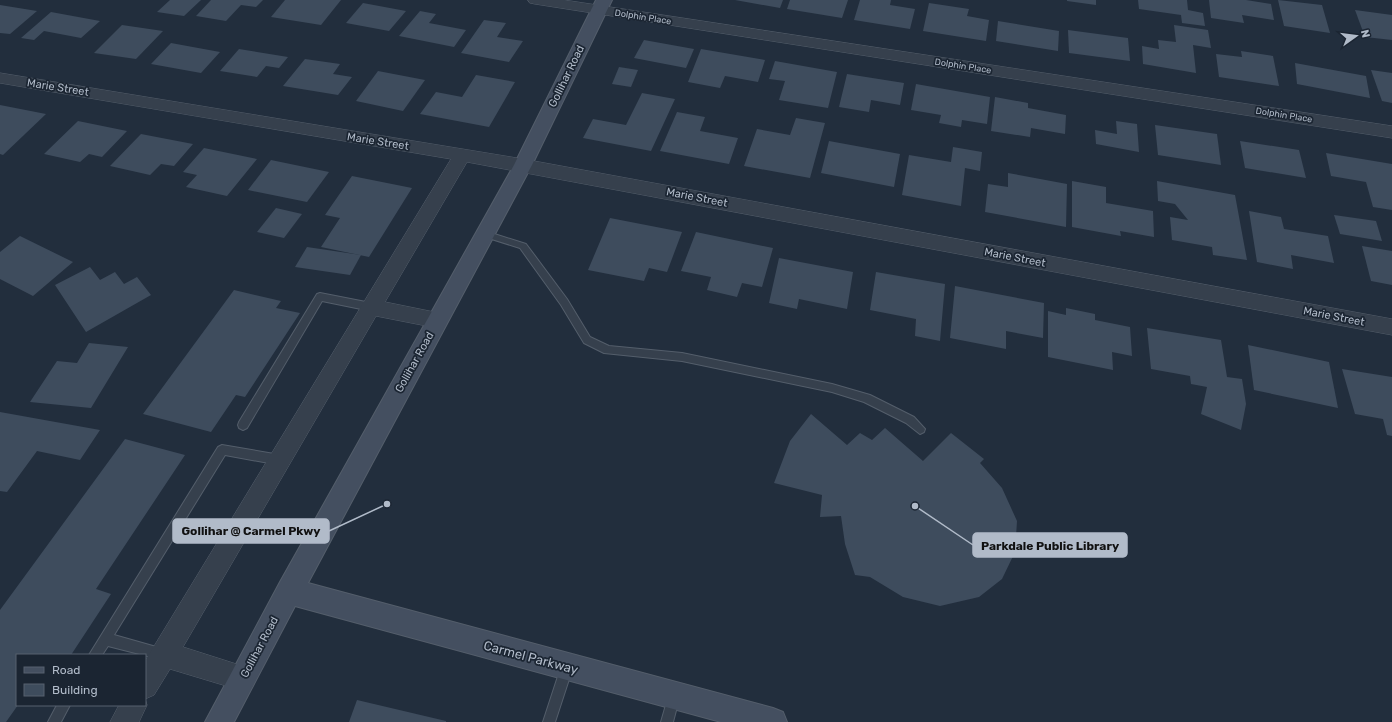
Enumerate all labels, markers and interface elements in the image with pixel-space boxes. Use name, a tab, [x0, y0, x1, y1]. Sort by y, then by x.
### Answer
street label: Dolphin Place	[614, 8, 672, 26]
north arrow	[1336, 16, 1376, 56]
text: N	[1358, 28, 1373, 39]
street label: Gollihar Road	[546, 43, 587, 109]
street label: Dolphin Place	[934, 57, 992, 75]
street label: Marie Street	[26, 76, 90, 99]
street label: Dolphin Place	[1255, 106, 1313, 124]
street label: Marie Street	[346, 130, 410, 153]
street label: Marie Street	[665, 185, 729, 210]
street label: Marie Street	[983, 245, 1047, 270]
street label: Marie Street	[1302, 304, 1366, 329]
street label: Gollihar Road	[392, 330, 436, 395]
callout: Gollihar @ Carmel Pkwy	[173, 519, 329, 543]
text: Gollihar @ Carmel Pkwy	[181, 524, 321, 538]
callout: Parkdale Public Library	[973, 533, 1127, 557]
text: Parkdale Public Library	[981, 539, 1119, 553]
street label: Gollihar Road	[238, 614, 281, 680]
street label: Carmel Parkway	[482, 638, 580, 677]
legend	[16, 654, 146, 706]
text: Road	[52, 663, 80, 677]
text: Building	[52, 683, 98, 697]

